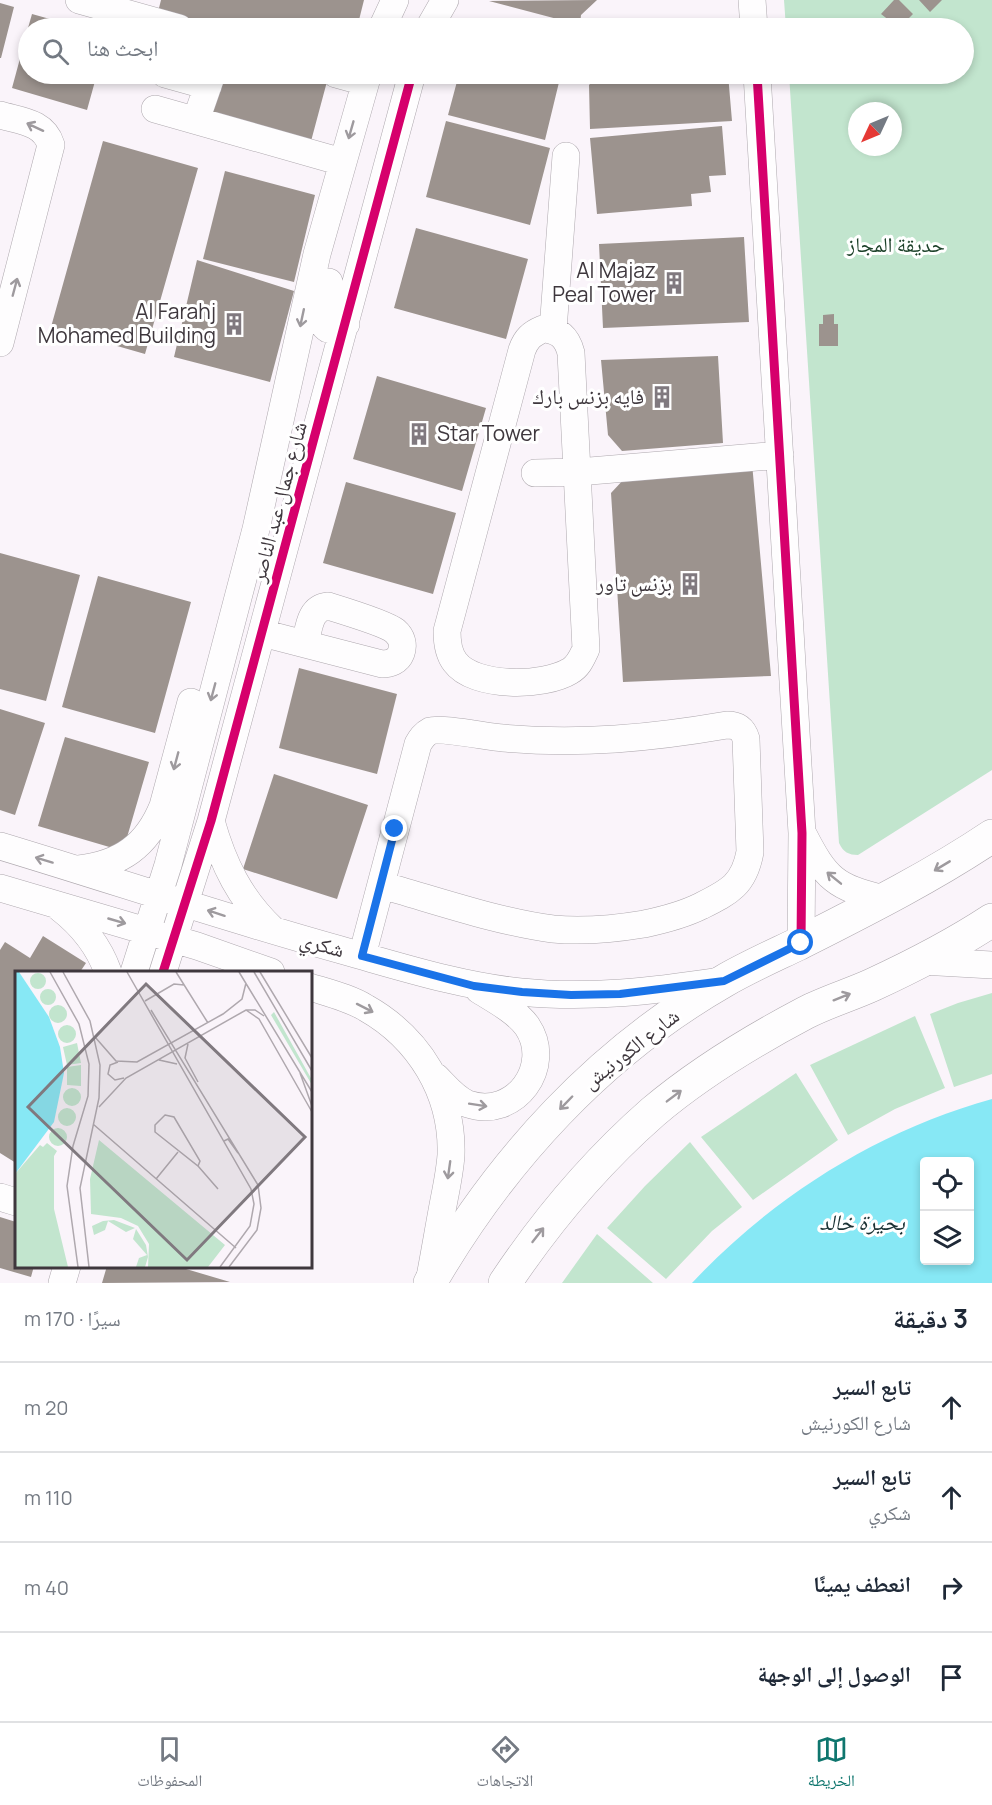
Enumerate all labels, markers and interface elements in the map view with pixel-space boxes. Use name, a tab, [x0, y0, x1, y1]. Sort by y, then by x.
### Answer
search box	[18, 18, 974, 84]
text: ابحث هنا	[87, 33, 158, 63]
icon: search	[39, 35, 72, 68]
north arrow	[848, 102, 902, 156]
one-way arrow	[26, 120, 44, 132]
one-way arrow	[345, 120, 356, 139]
park label: حديقة المجاز	[846, 230, 945, 258]
place label: Al Majaz Peal Tower	[552, 256, 656, 308]
building icon: Al Majaz Peal Tower	[661, 270, 687, 296]
one-way arrow	[9, 278, 21, 297]
place label: Al Farahj Mohamed Building	[38, 297, 216, 349]
one-way arrow	[295, 308, 307, 327]
building icon: Al Farahj Mohamed Building	[221, 311, 247, 337]
place label: فايه بزنس بارك	[532, 382, 644, 410]
building icon: فايه بزنس بارك	[649, 384, 675, 410]
street label: شارع جمال عبد الناصر	[243, 418, 313, 586]
place label: Star Tower	[437, 419, 541, 447]
building icon: Star Tower	[406, 421, 432, 447]
place label: بزنس تاور	[595, 569, 672, 597]
building icon: بزنس تاور	[677, 571, 703, 597]
one-way arrow	[207, 682, 219, 701]
one-way arrow	[169, 751, 181, 770]
route end	[381, 815, 407, 841]
one-way arrow	[35, 854, 54, 865]
one-way arrow	[934, 861, 951, 873]
one-way arrow	[826, 872, 842, 885]
one-way arrow	[207, 906, 226, 917]
one-way arrow	[107, 916, 126, 927]
street label: شكري	[296, 925, 348, 967]
route start	[787, 929, 813, 955]
inset map	[15, 971, 312, 1268]
one-way arrow	[832, 991, 850, 1002]
street label: شارع الكورنيش	[576, 1002, 685, 1095]
one-way arrow	[356, 1003, 374, 1015]
one-way arrow	[666, 1090, 682, 1102]
one-way arrow	[559, 1096, 573, 1111]
one-way arrow	[467, 1100, 487, 1111]
map controls	[920, 1157, 974, 1265]
button: locate	[920, 1157, 974, 1211]
one-way arrow	[443, 1160, 454, 1179]
water label: بحيرة خالد	[819, 1207, 906, 1237]
button: layers	[920, 1211, 974, 1265]
one-way arrow	[532, 1227, 545, 1243]
text: 3 دقيقة	[893, 1300, 968, 1336]
text: سيرًا · 170 m	[24, 1305, 121, 1332]
text: تابع السير	[833, 1372, 911, 1402]
icon: ahead	[935, 1391, 968, 1424]
text: 20 m	[24, 1394, 69, 1421]
text: شارع الكورنيش	[801, 1409, 911, 1436]
text: تابع السير	[833, 1462, 911, 1492]
icon: ahead	[935, 1481, 968, 1514]
text: 110 m	[24, 1484, 73, 1511]
text: شكري	[868, 1499, 911, 1526]
text: انعطف يمينًا	[813, 1569, 911, 1599]
icon: right	[935, 1571, 968, 1604]
text: 40 m	[24, 1574, 69, 1601]
text: الوصول إلى الوجهة	[758, 1659, 911, 1689]
icon: arrive	[935, 1661, 968, 1694]
tab: المحفوظات	[137, 1733, 202, 1796]
tab: الاتجاهات	[477, 1733, 533, 1796]
tab: الخريطة	[808, 1733, 855, 1796]

